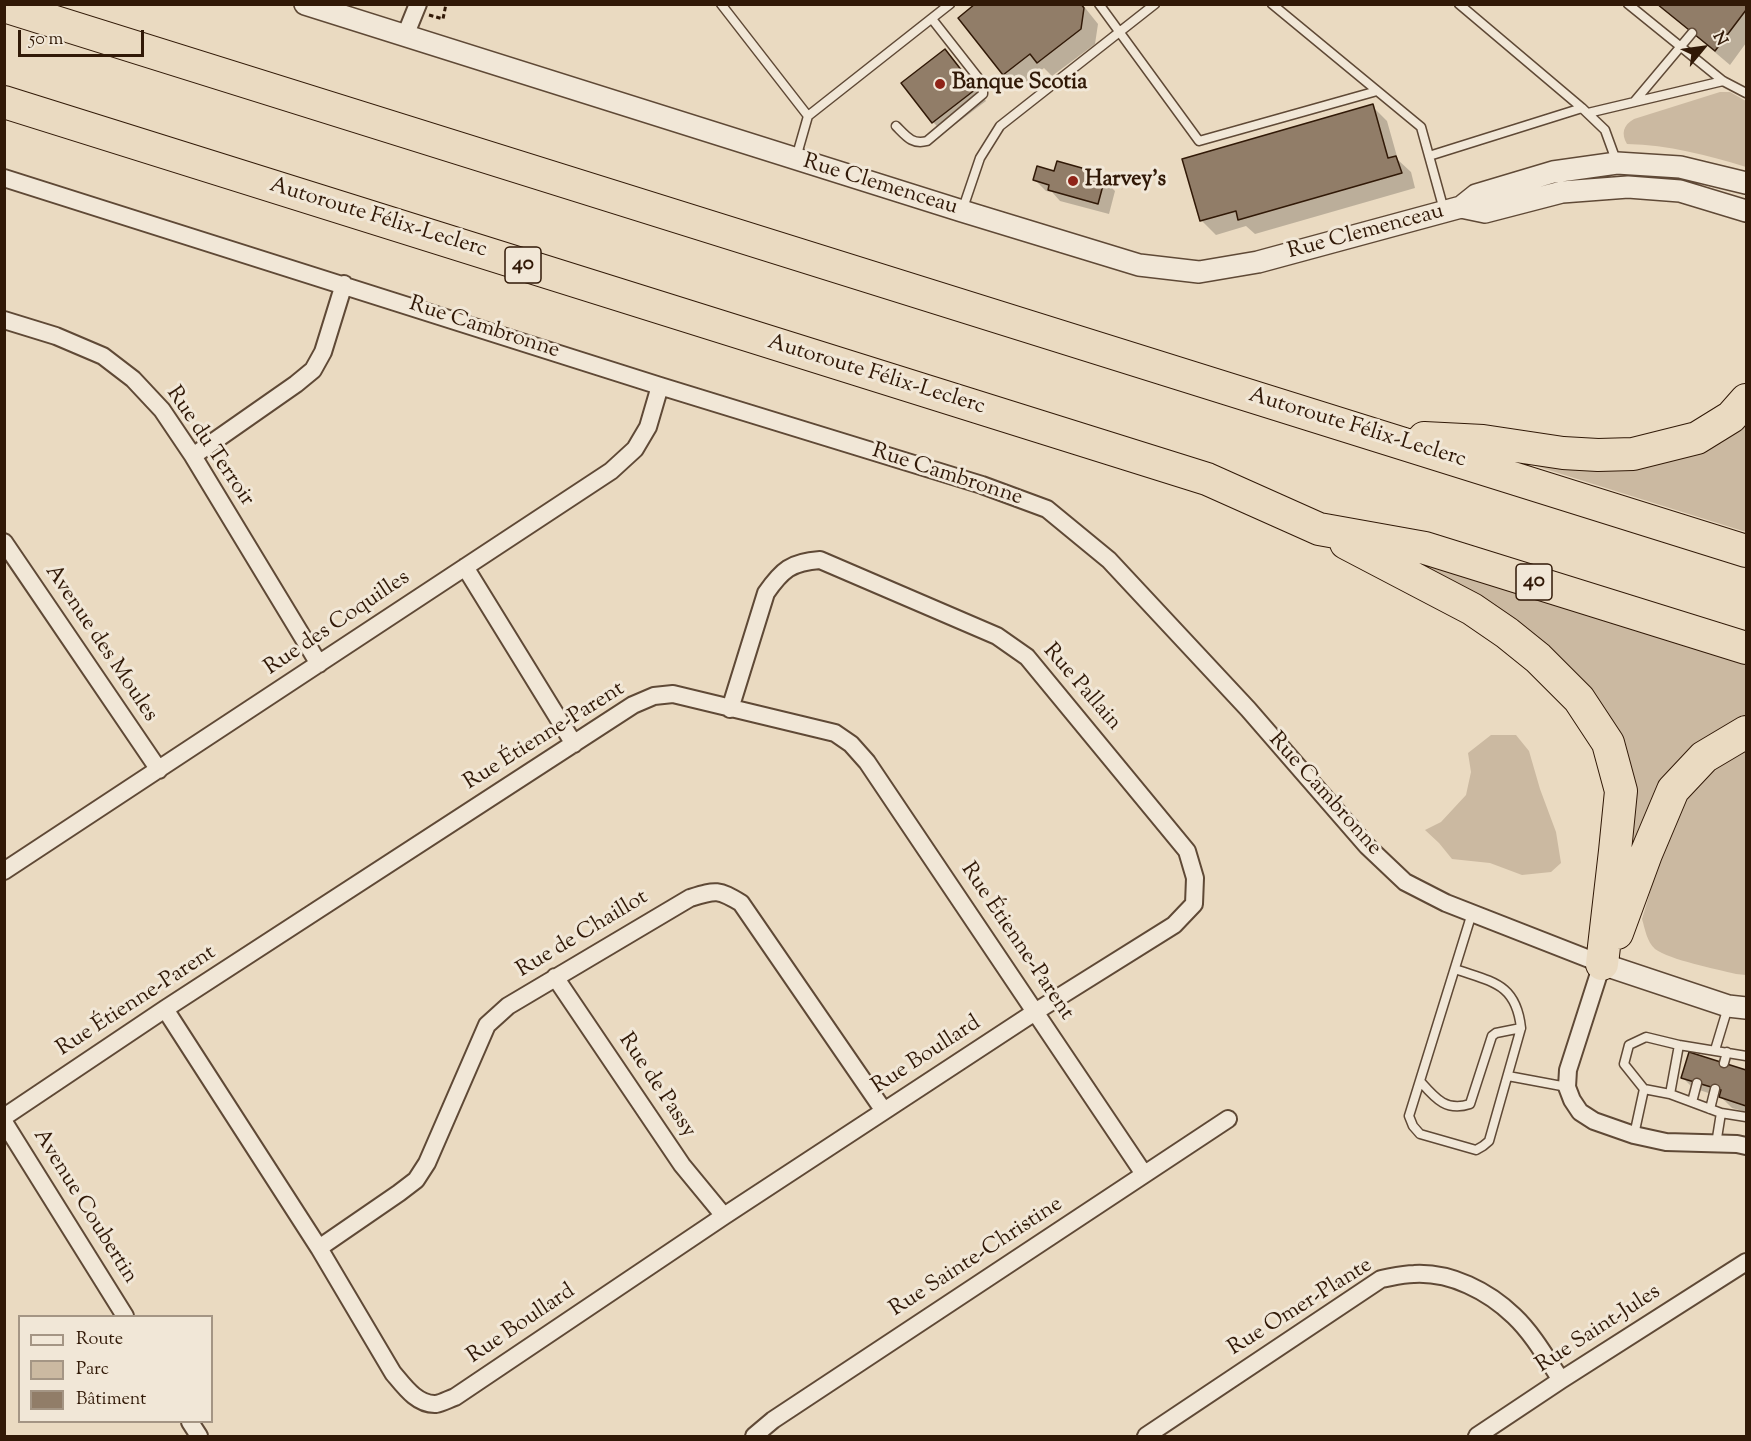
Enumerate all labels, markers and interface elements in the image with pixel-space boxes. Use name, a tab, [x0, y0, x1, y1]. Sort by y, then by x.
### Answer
scale bar	[21, 18, 147, 56]
north arrow	[1673, 18, 1733, 78]
text: 50 m	[29, 27, 63, 53]
text: N	[1706, 28, 1732, 50]
place label: Banque Scotia	[952, 71, 1087, 97]
marker: Banque Scotia	[933, 77, 947, 91]
street label: Rue Clemenceau	[799, 150, 961, 222]
place label: Harvey's	[1085, 168, 1166, 194]
street label: Autoroute Félix-Leclerc	[266, 173, 490, 265]
marker: Harvey's	[1066, 174, 1080, 188]
street label: Rue Clemenceau	[1285, 199, 1447, 267]
road number: 40	[505, 247, 541, 283]
street label: Rue Cambronne	[405, 292, 563, 366]
street label: Autoroute Félix-Leclerc	[764, 330, 988, 422]
street label: Rue du Terroir	[159, 382, 259, 512]
street label: Autoroute Félix-Leclerc	[1245, 383, 1469, 475]
street label: Rue Cambronne	[868, 439, 1026, 513]
street label: Avenue des Moules	[38, 561, 162, 727]
road number: 40	[1516, 564, 1552, 600]
street label: Rue des Coquilles	[260, 566, 416, 682]
street label: Rue Pallain	[1036, 639, 1126, 737]
street label: Rue Étienne-Parent	[460, 677, 630, 797]
street label: Rue Cambronne	[1262, 728, 1386, 862]
street label: Rue Étienne-Parent	[954, 858, 1078, 1026]
street label: Rue de Chaillot	[513, 885, 653, 985]
street label: Rue Étienne-Parent	[53, 941, 221, 1063]
street label: Rue Boullard	[868, 1011, 986, 1101]
street label: Rue de Passy	[611, 1029, 701, 1143]
street label: Avenue Coubertin	[26, 1125, 142, 1289]
street label: Rue Sainte-Christine	[886, 1192, 1068, 1324]
street label: Rue Omer-Plante	[1224, 1253, 1378, 1363]
street label: Rue Boullard	[463, 1279, 581, 1371]
street label: Rue Saint-Jules	[1532, 1280, 1666, 1380]
legend	[18, 1315, 213, 1423]
text: Route	[76, 1327, 123, 1353]
text: Parc	[76, 1357, 109, 1383]
text: Bâtiment	[76, 1387, 146, 1413]

